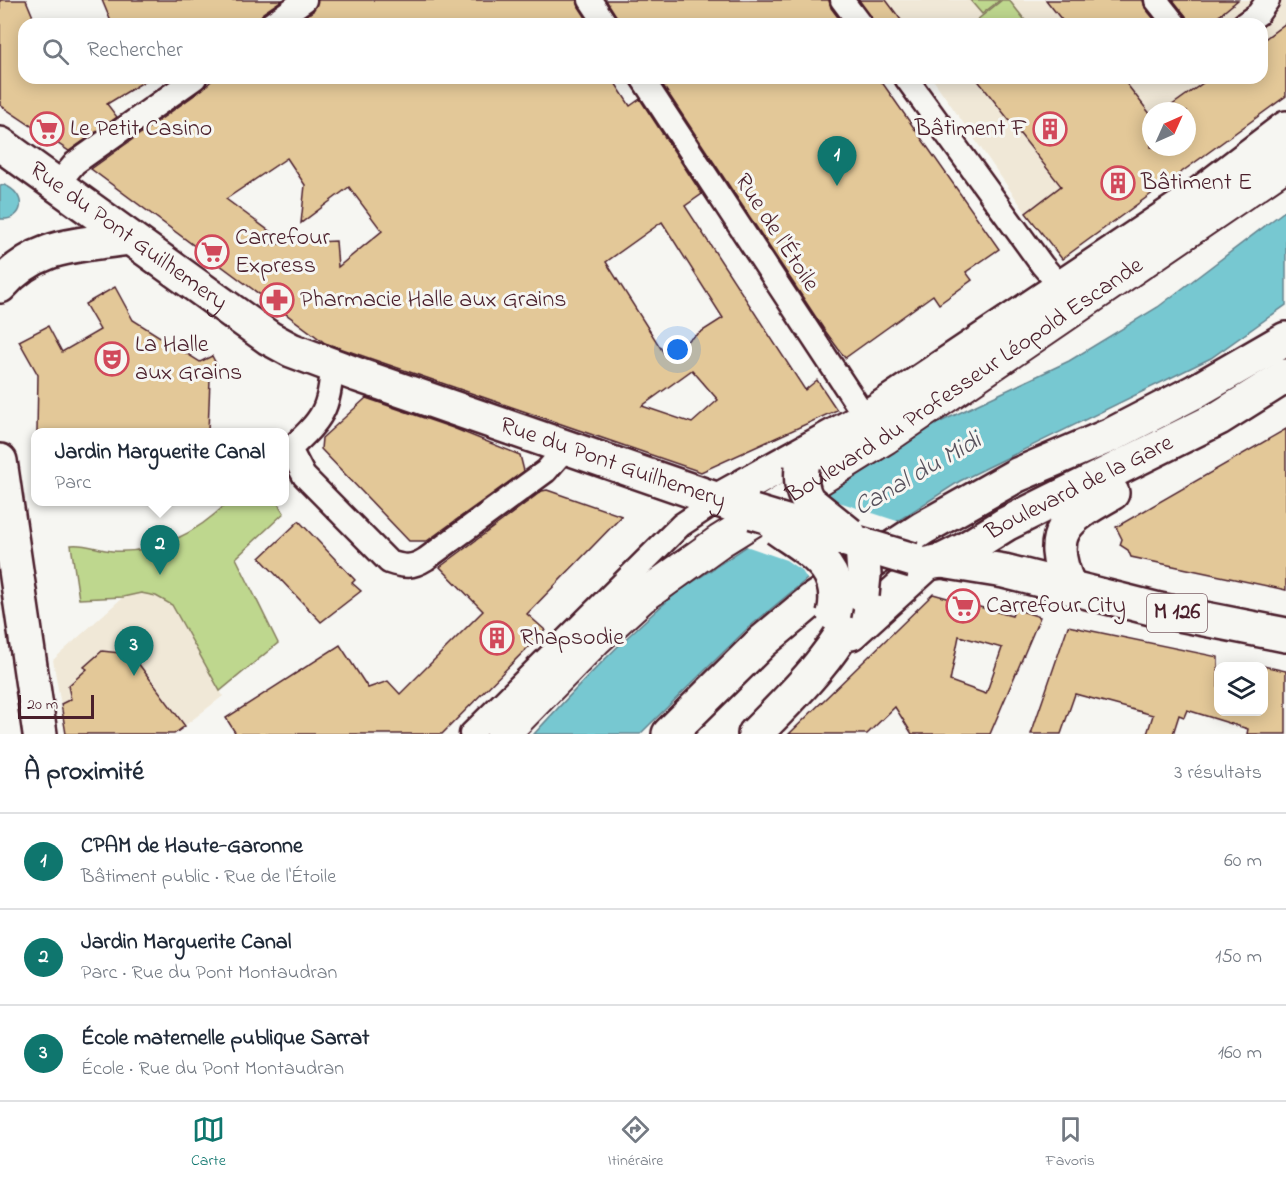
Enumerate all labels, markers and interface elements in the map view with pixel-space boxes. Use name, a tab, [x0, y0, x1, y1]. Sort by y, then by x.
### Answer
search box	[18, 18, 1268, 84]
icon: search	[39, 35, 72, 68]
text: Rechercher	[87, 35, 183, 67]
north arrow	[1142, 102, 1196, 156]
supermarket icon: Le Petit Casino	[29, 111, 65, 147]
building icon: Bâtiment F	[1032, 111, 1068, 147]
place label: Le Petit Casino	[70, 112, 212, 147]
place label: Bâtiment F	[914, 112, 1027, 147]
pin: 1	[818, 136, 856, 186]
street label: Rue du Pont Guilhemery	[22, 153, 235, 321]
building icon: Bâtiment E	[1100, 165, 1136, 201]
place label: Bâtiment E	[1140, 166, 1252, 201]
street label: Rue de l'Étoile	[725, 167, 827, 299]
place label: Carrefour Express	[235, 221, 331, 284]
supermarket icon: Carrefour Express	[194, 234, 230, 270]
street label: Boulevard du Professeur Léopold Escande	[779, 249, 1151, 513]
pharmacy icon: Pharmacie Halle aux Grains	[259, 282, 295, 318]
place label: Pharmacie Halle aux Grains	[300, 283, 566, 318]
place label: La Halle aux Grains	[135, 328, 242, 391]
your location	[663, 335, 692, 364]
theatre icon: La Halle aux Grains	[94, 341, 130, 377]
street label: Rue du Pont Guilhemery	[495, 408, 731, 520]
water label: Canal du Midi	[847, 422, 991, 527]
street label: Boulevard de la Gare	[978, 426, 1180, 550]
popup	[31, 428, 289, 506]
text: Jardin Marguerite Canal	[55, 437, 265, 469]
text: Parc	[55, 469, 91, 498]
pin: 2	[140, 526, 180, 575]
supermarket icon: Carrefour City	[945, 588, 981, 624]
place label: Carrefour City	[986, 589, 1126, 625]
road number: M 126	[1147, 594, 1207, 632]
building icon: Rhapsodie	[479, 620, 515, 656]
place label: Rhapsodie	[520, 621, 624, 656]
pin: 3	[114, 626, 154, 676]
map controls	[1214, 662, 1268, 716]
button: layers	[1214, 662, 1268, 716]
scale bar	[18, 692, 94, 720]
text: 20 m	[27, 693, 58, 717]
text: À proximité	[24, 754, 144, 792]
text: 3 résultats	[1174, 759, 1262, 788]
text: CPAM de Haute-Garonne	[81, 831, 303, 863]
text: 1	[40, 847, 47, 876]
text: 60 m	[1224, 847, 1262, 876]
text: Bâtiment public · Rue de l'Étoile	[81, 863, 336, 892]
text: Jardin Marguerite Canal	[81, 927, 291, 959]
text: 2	[39, 943, 48, 972]
text: 150 m	[1215, 943, 1262, 972]
text: Parc · Rue du Pont Montaudran	[81, 959, 337, 988]
text: École maternelle publique Sarrat	[81, 1023, 369, 1055]
text: 3	[39, 1039, 48, 1068]
text: 160 m	[1218, 1039, 1262, 1068]
text: École · Rue du Pont Montaudran	[81, 1055, 344, 1084]
tab: Carte	[191, 1113, 226, 1173]
tab: Itinéraire	[608, 1113, 664, 1173]
tab: Favoris	[1046, 1113, 1095, 1173]

